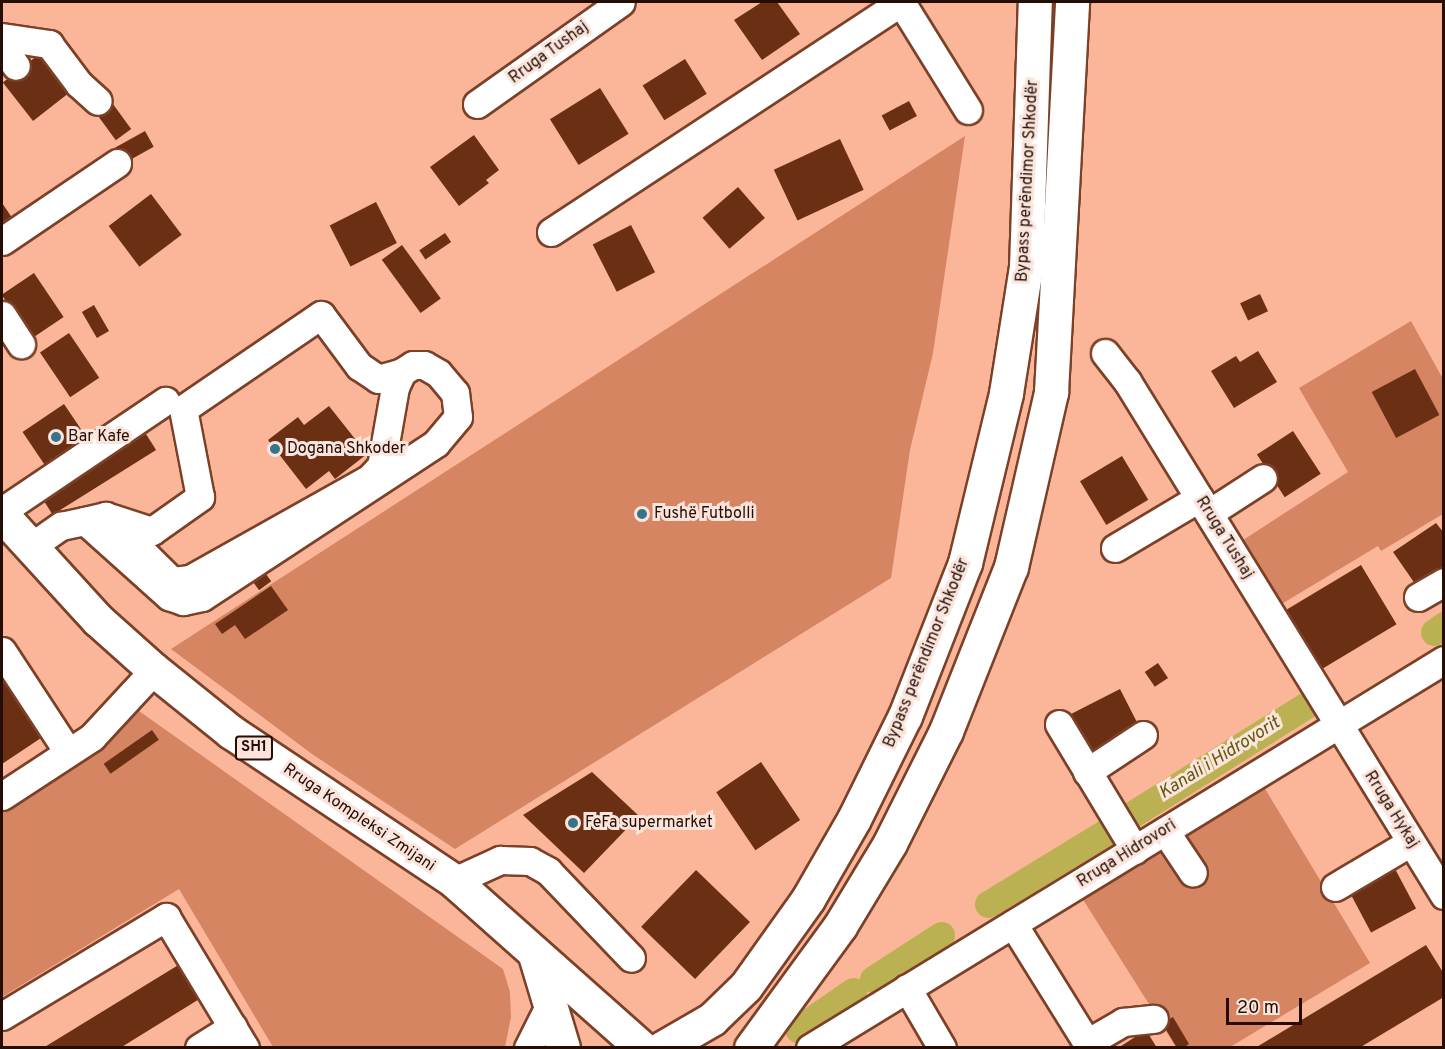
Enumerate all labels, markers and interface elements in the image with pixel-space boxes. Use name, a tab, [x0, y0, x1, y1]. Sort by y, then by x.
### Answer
street label: Rruga Tushaj	[505, 18, 593, 88]
street label: Bypass perëndimor Shkodër	[1013, 79, 1043, 283]
place label: Bar Kafe	[68, 427, 130, 447]
marker: Bar Kafe	[49, 430, 63, 444]
place label: Dogana Shkoder	[287, 439, 406, 459]
marker: Dogana Shkoder	[268, 442, 282, 456]
street label: Rruga Tushaj	[1191, 493, 1257, 583]
place label: Fushë Futbolli	[654, 504, 754, 524]
marker: Fushë Futbolli	[635, 507, 649, 521]
street label: Bypass perëndimor Shkodër	[880, 555, 974, 751]
water label: Kanali i Hidrovorit	[1156, 713, 1284, 805]
road number: SH1	[234, 736, 274, 760]
street label: Rruga Kompleksi Zmijani	[279, 760, 439, 876]
street label: Rruga Hykaj	[1360, 768, 1422, 852]
place label: FeFa supermarket	[585, 813, 713, 833]
marker: FeFa supermarket	[566, 816, 580, 830]
street label: Rruga Hidrovori	[1074, 816, 1180, 892]
scale bar	[1229, 986, 1306, 1024]
text: 20 m	[1237, 997, 1279, 1020]

